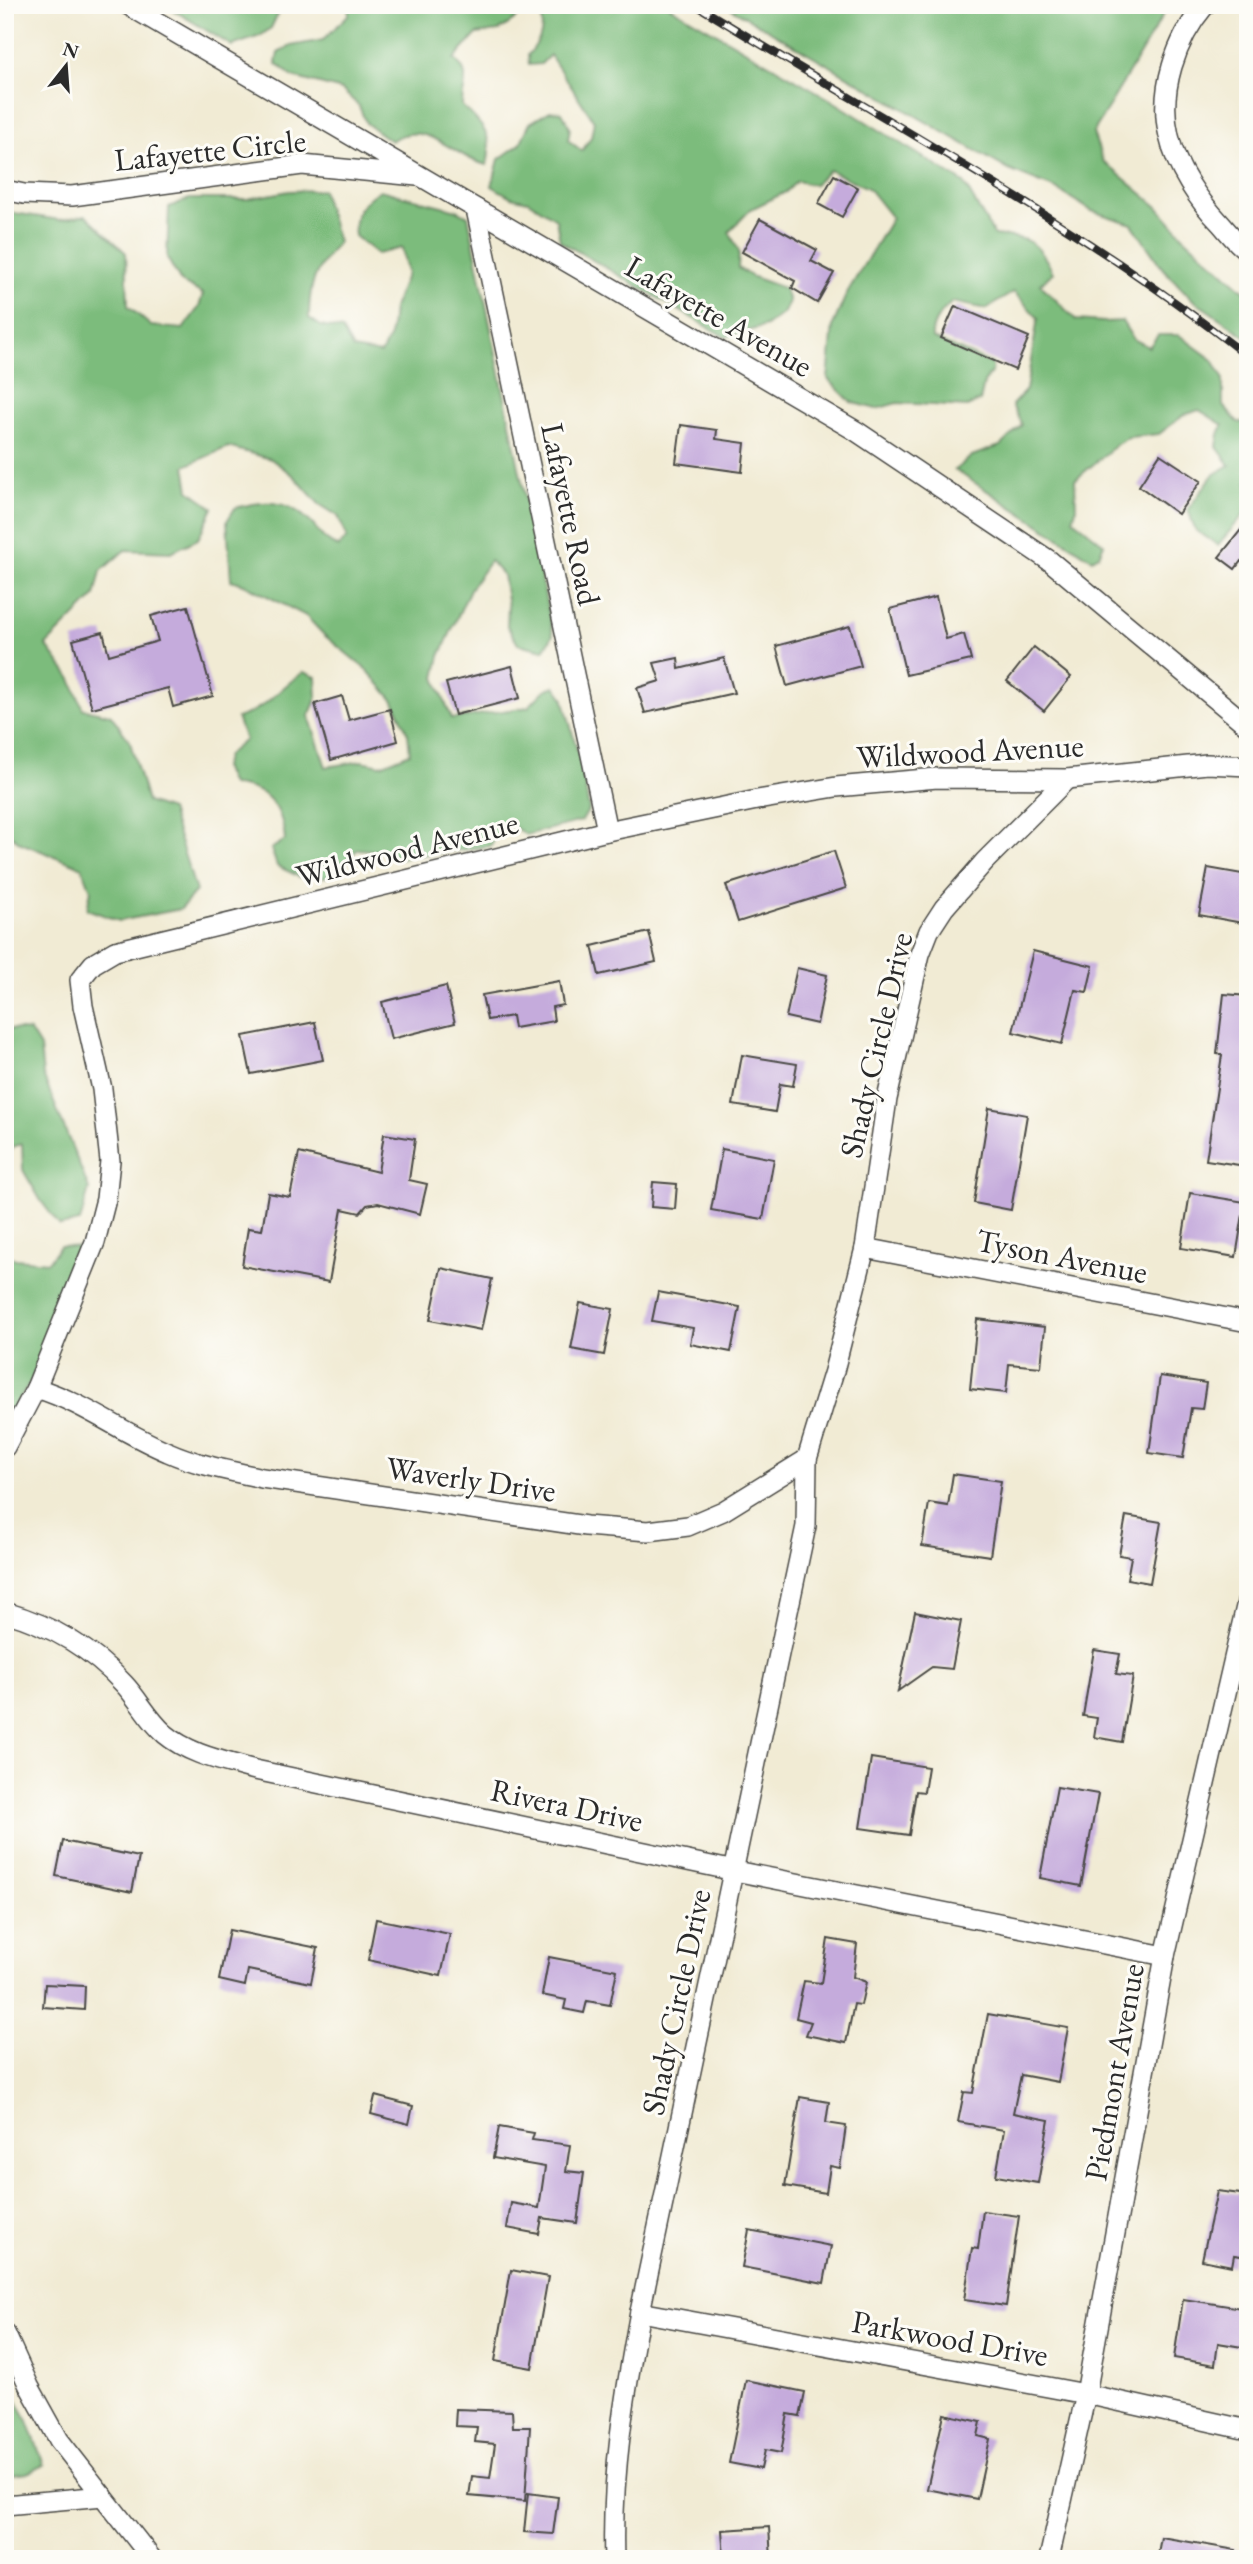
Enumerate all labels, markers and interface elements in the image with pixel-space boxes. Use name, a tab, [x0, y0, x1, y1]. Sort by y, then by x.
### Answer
north arrow	[32, 32, 102, 102]
text: N	[60, 36, 82, 65]
street label: Lafayette Circle	[112, 119, 308, 181]
street label: Lafayette Avenue	[618, 245, 820, 387]
street label: Lafayette Road	[531, 419, 611, 610]
street label: Wildwood Avenue	[855, 724, 1085, 778]
street label: Wildwood Avenue	[291, 801, 523, 897]
street label: Shady Circle Drive	[830, 928, 922, 1162]
street label: Tyson Avenue	[973, 1219, 1151, 1293]
street label: Waverly Drive	[383, 1446, 559, 1512]
street label: Rivera Drive	[487, 1768, 647, 1842]
street label: Shady Circle Drive	[632, 1885, 720, 2119]
street label: Piedmont Avenue	[1074, 1960, 1154, 2184]
street label: Parkwood Drive	[849, 2300, 1051, 2376]

